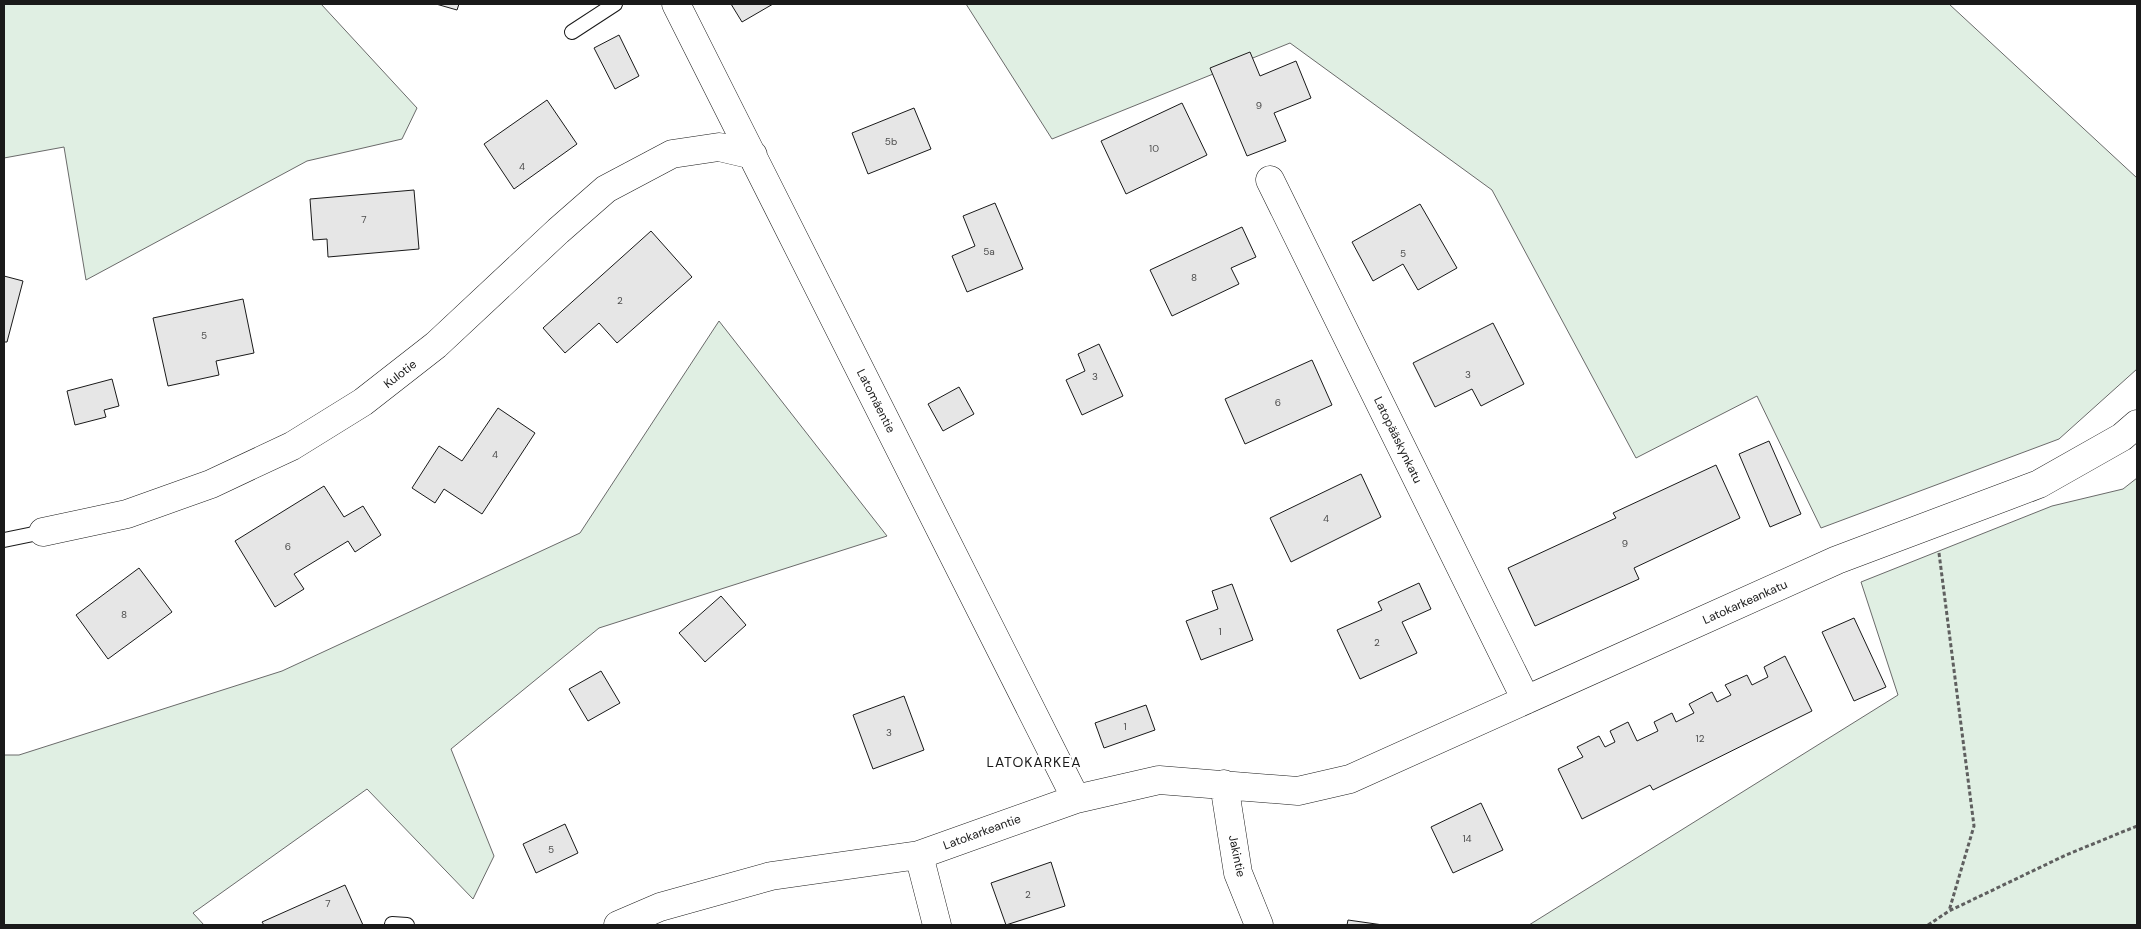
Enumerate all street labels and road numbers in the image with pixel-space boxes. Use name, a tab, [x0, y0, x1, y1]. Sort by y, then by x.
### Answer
street label: Kulotie	[380, 356, 420, 392]
street label: Latomäentie	[853, 366, 899, 436]
street label: Latopääskynkatu	[1370, 394, 1426, 486]
street label: Latokarkeankatu	[1700, 576, 1790, 628]
street label: Latokarkeantie	[941, 810, 1023, 853]
street label: Jakintie	[1225, 833, 1249, 879]

